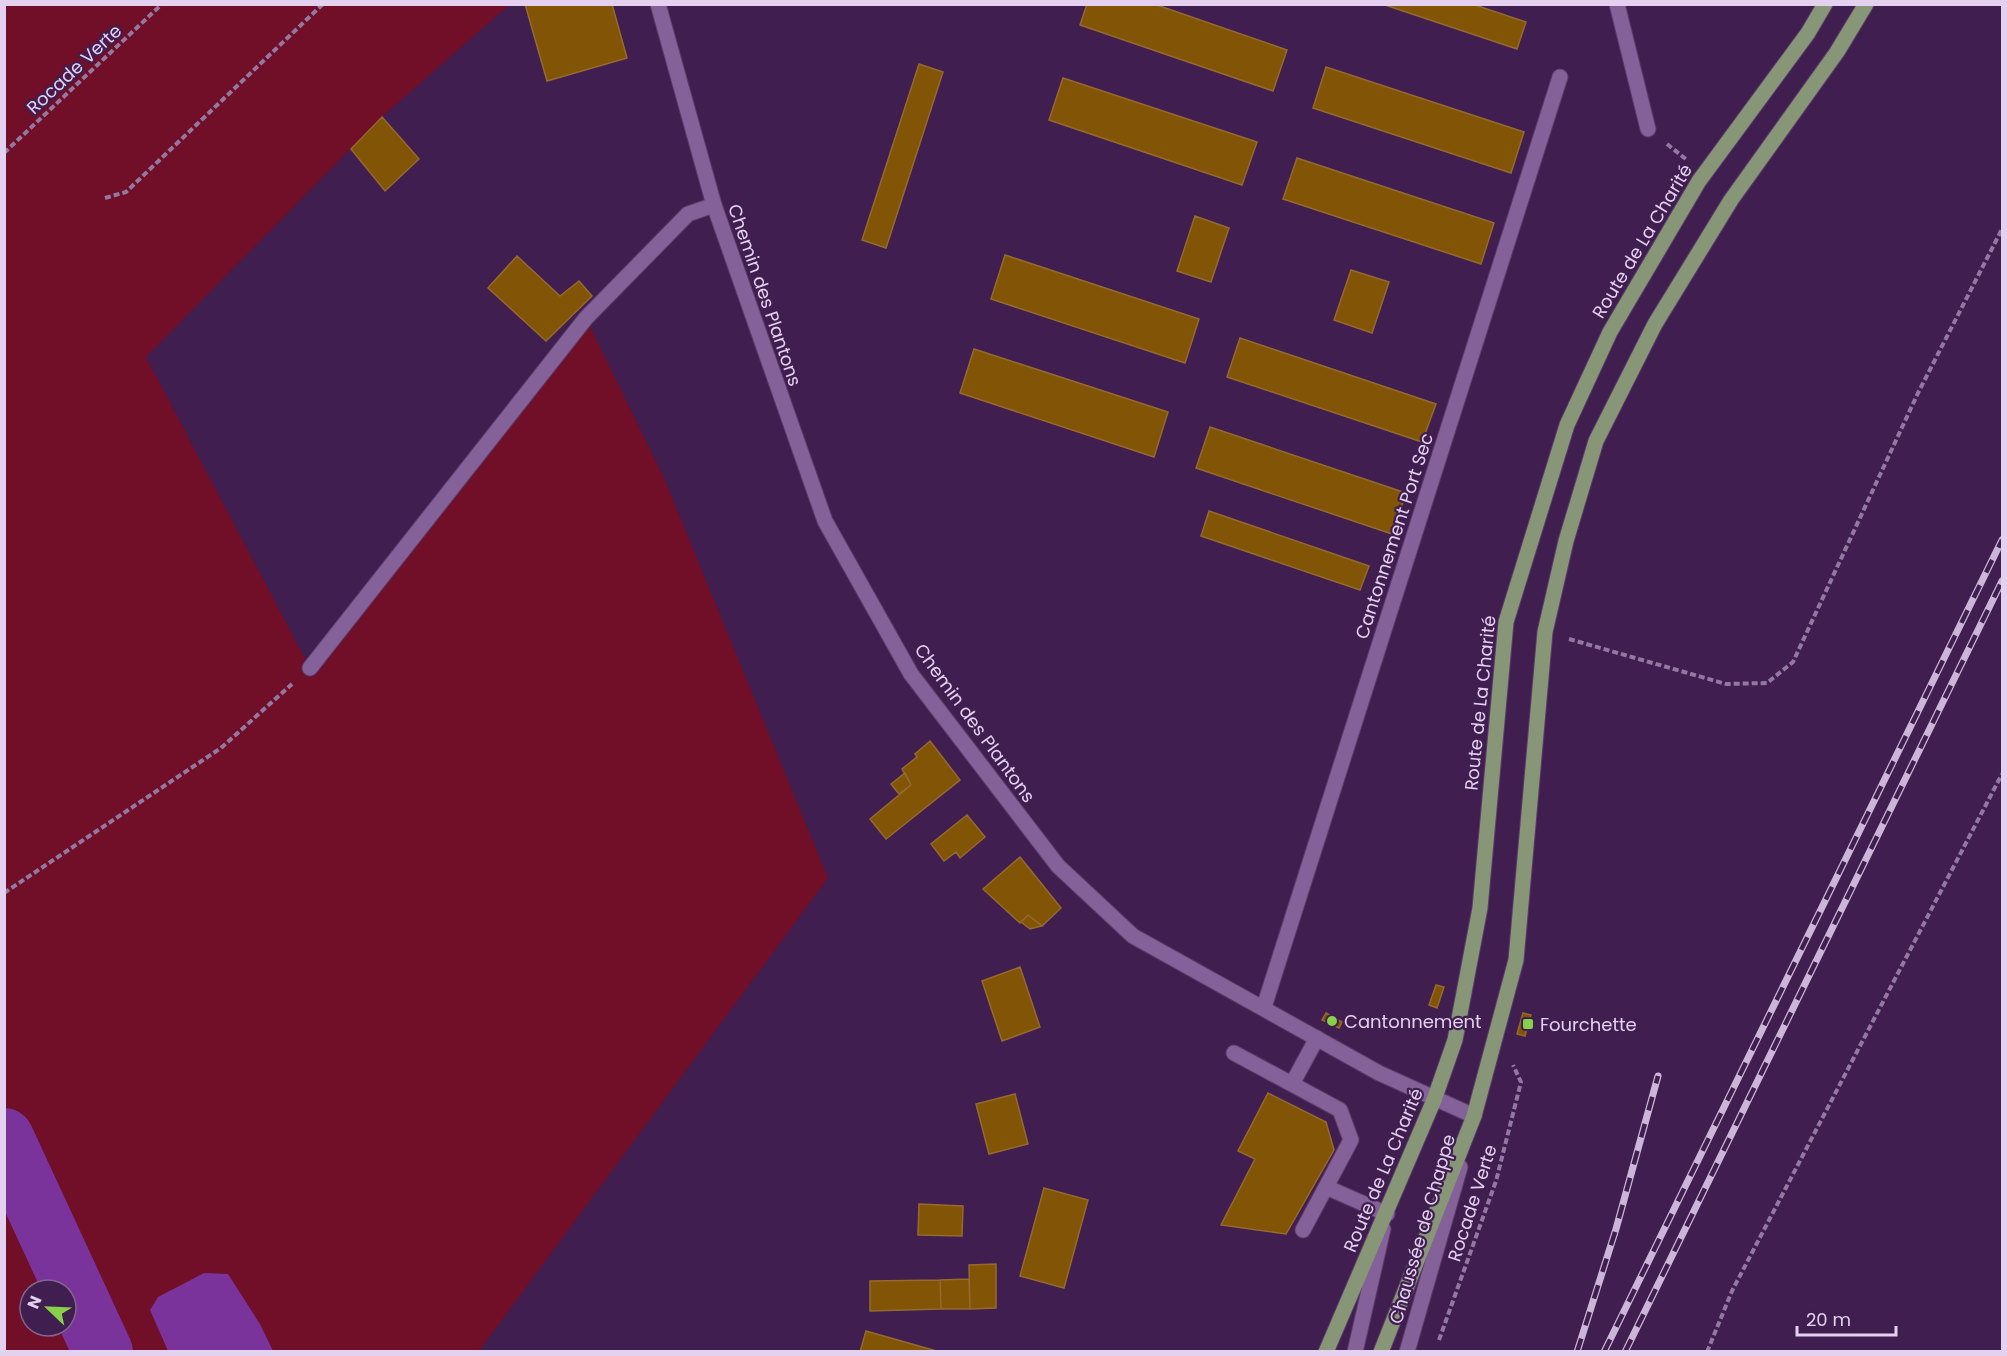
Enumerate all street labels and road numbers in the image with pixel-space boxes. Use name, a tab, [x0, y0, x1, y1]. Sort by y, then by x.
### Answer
street label: Rocade Verte	[21, 18, 127, 120]
street label: Route de La Charité	[1586, 159, 1698, 323]
street label: Chemin des Plantons	[722, 201, 808, 389]
street label: Cantonnement Port Sec	[1349, 430, 1439, 642]
street label: Route de La Charité	[1458, 614, 1502, 792]
street label: Chemin des Plantons	[909, 638, 1041, 808]
street label: Route de La Charité	[1337, 1084, 1429, 1256]
street label: Chaussée de Chappe	[1383, 1131, 1461, 1327]
street label: Rocade Verte	[1441, 1141, 1503, 1265]

